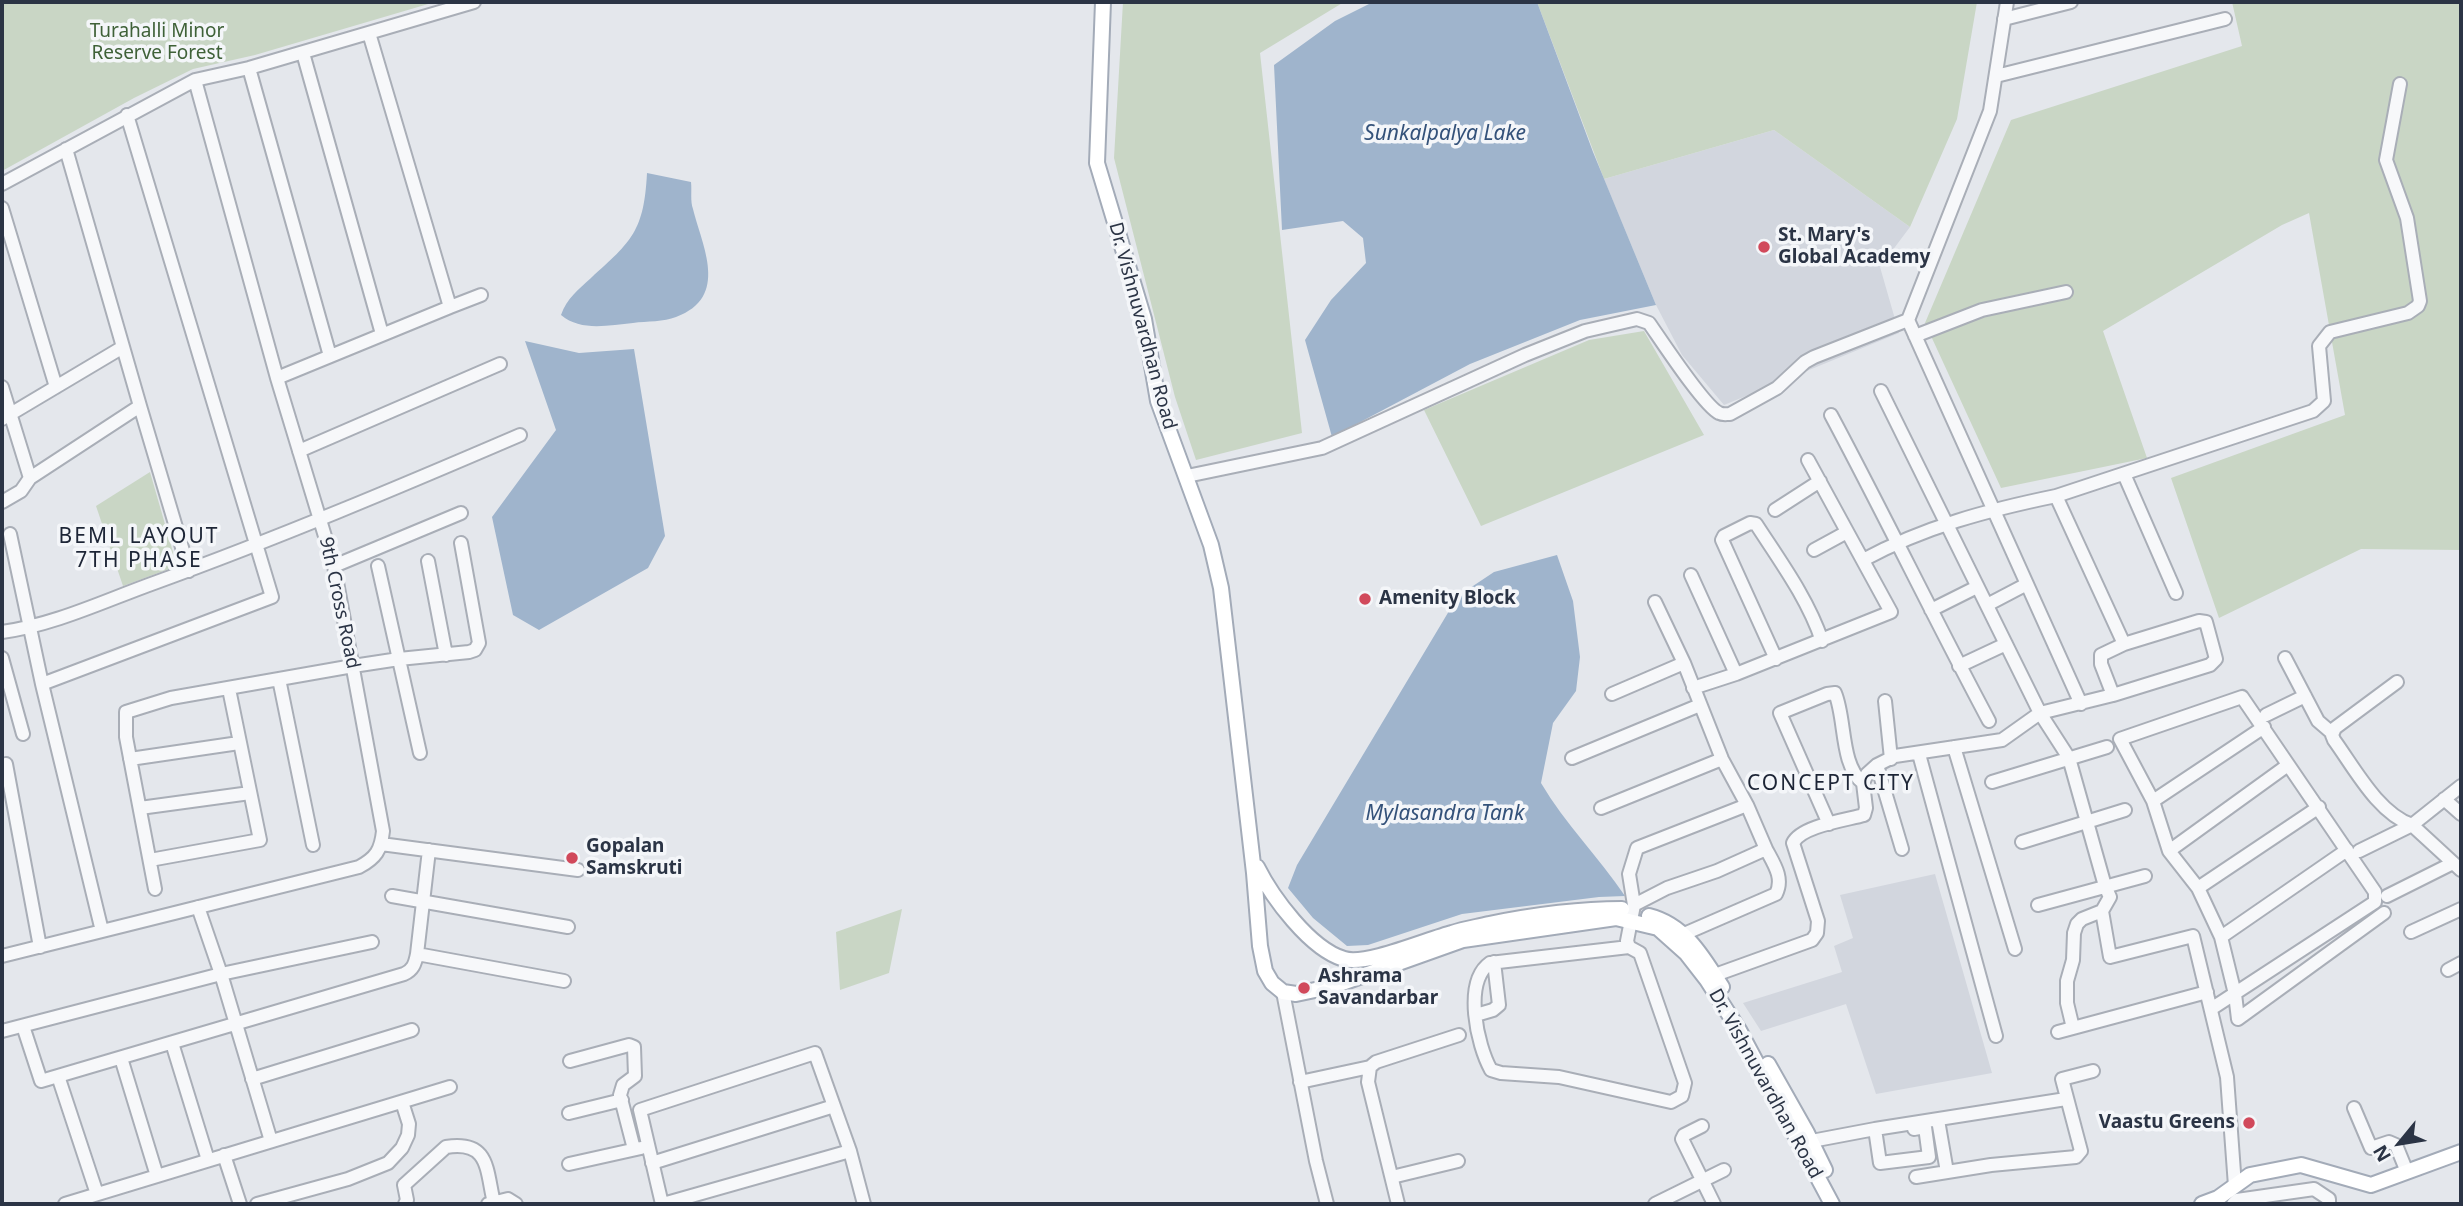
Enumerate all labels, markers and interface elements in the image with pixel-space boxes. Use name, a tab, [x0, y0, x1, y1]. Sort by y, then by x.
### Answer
park label: Turahalli Minor Reserve Forest	[90, 21, 224, 65]
water label: Sunkalpalya Lake	[1364, 121, 1526, 147]
street label: Dr. Vishnuvardhan Road	[1103, 220, 1181, 432]
place label: St. Mary's Global Academy	[1778, 225, 1930, 269]
marker: St. Mary's Global Academy	[1756, 239, 1772, 255]
district label: BEML LAYOUT 7TH PHASE	[60, 524, 218, 574]
street label: 9th Cross Road	[314, 535, 364, 671]
place label: Amenity Block	[1379, 588, 1516, 610]
marker: Amenity Block	[1357, 591, 1373, 607]
district label: CONCEPT CITY	[1749, 771, 1913, 797]
water label: Mylasandra Tank	[1366, 801, 1524, 827]
place label: Gopalan Samskruti	[586, 836, 682, 880]
marker: Gopalan Samskruti	[564, 850, 580, 866]
place label: Ashrama Savandarbar	[1318, 966, 1438, 1010]
marker: Ashrama Savandarbar	[1296, 980, 1312, 996]
street label: Dr. Vishnuvardhan Road	[1703, 985, 1827, 1183]
north arrow	[2365, 1108, 2435, 1178]
place label: Vaastu Greens	[2099, 1112, 2235, 1134]
marker: Vaastu Greens	[2241, 1115, 2257, 1131]
text: N	[2367, 1140, 2397, 1167]

